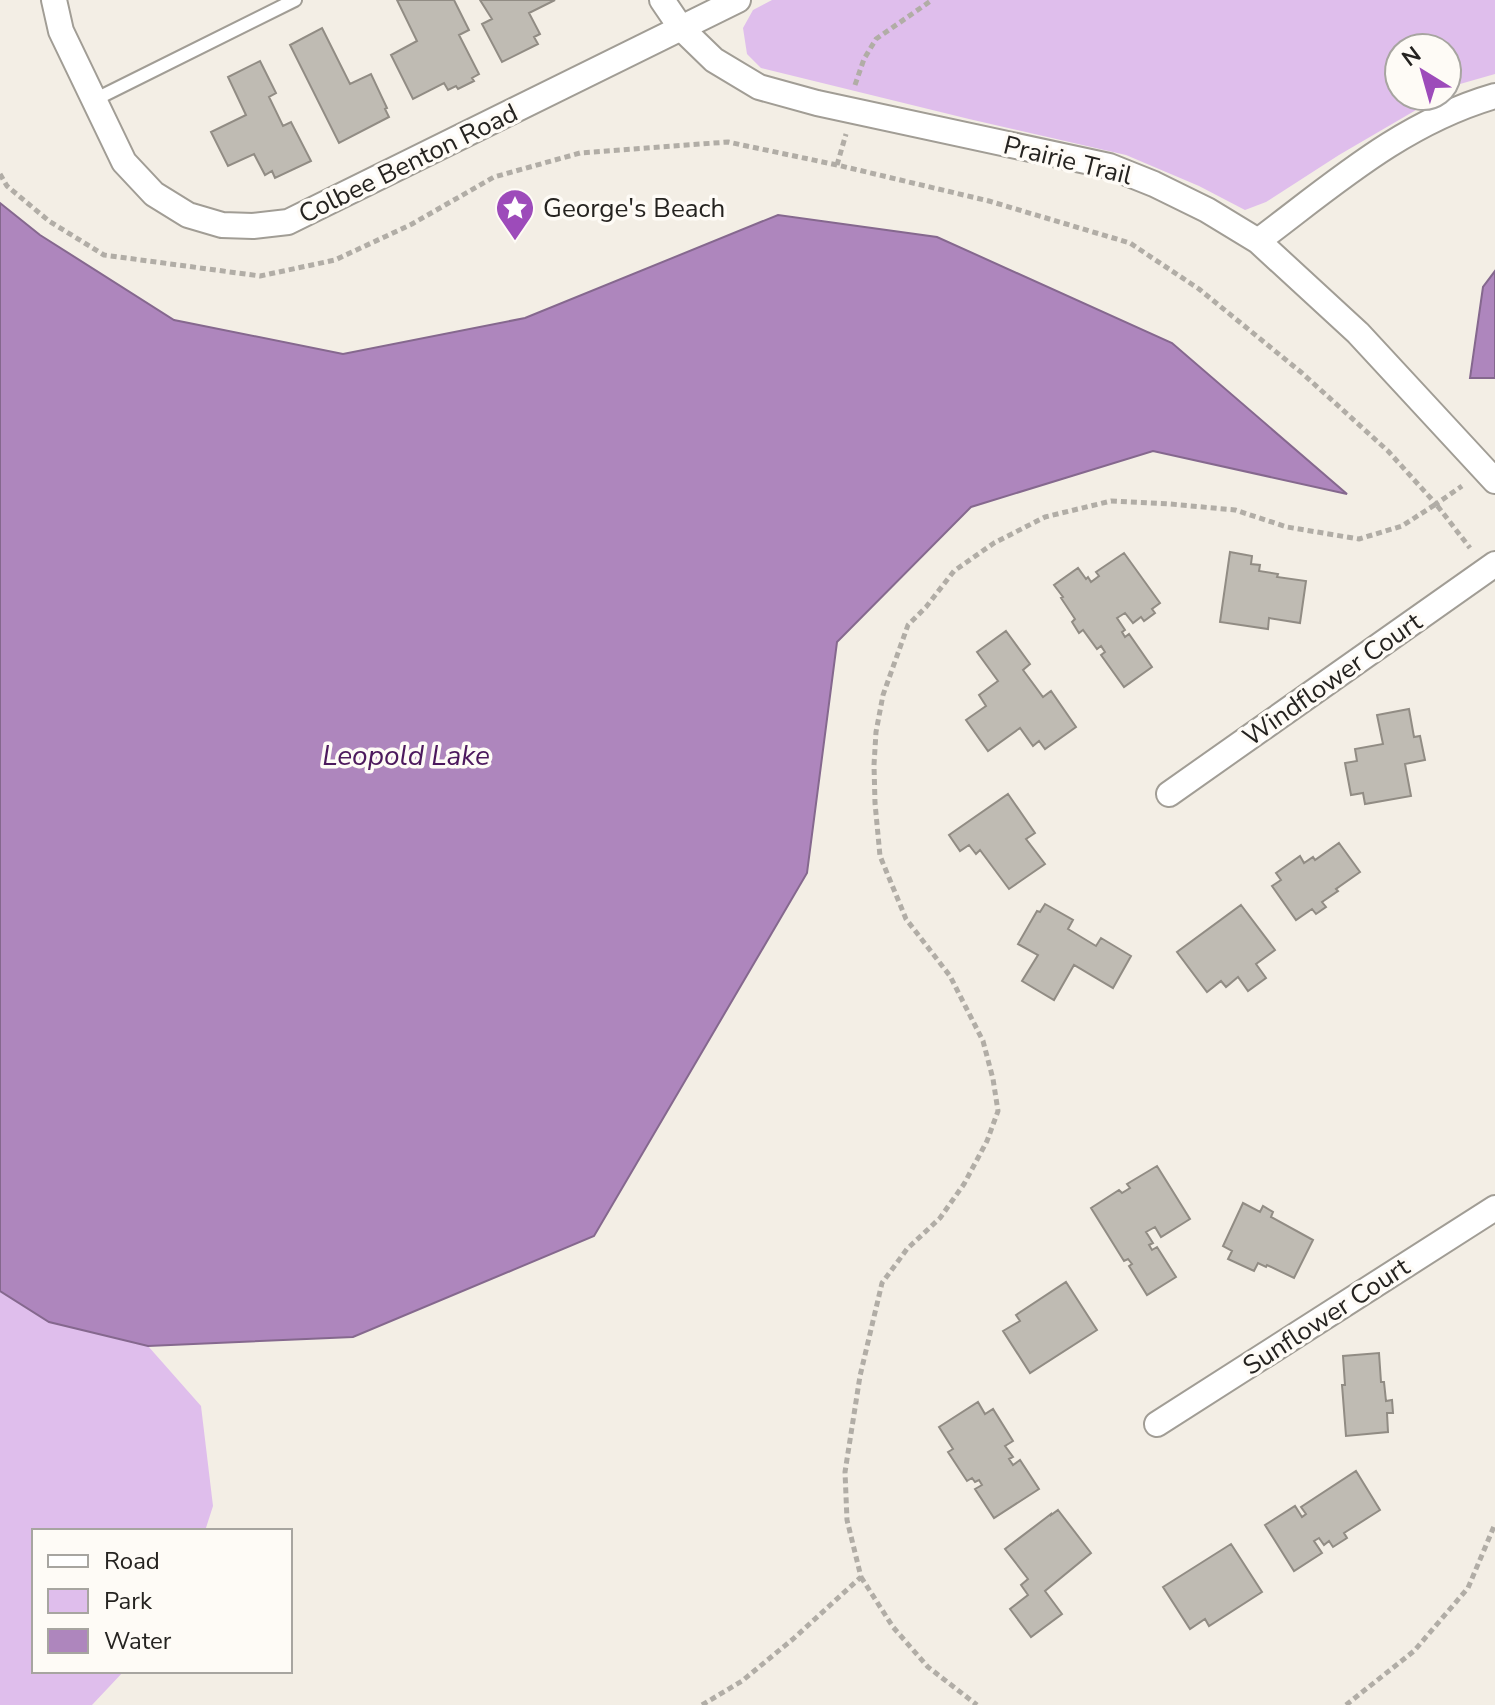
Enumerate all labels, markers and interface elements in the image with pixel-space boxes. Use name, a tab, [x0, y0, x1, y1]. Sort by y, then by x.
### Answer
north arrow	[1383, 32, 1463, 112]
text: N	[1396, 40, 1427, 74]
street label: Colbee Benton Road	[293, 95, 524, 232]
street label: Prairie Trail	[1000, 128, 1136, 193]
place icon: George's Beach	[494, 187, 536, 242]
place label: George's Beach	[543, 191, 725, 226]
street label: Windflower Court	[1236, 604, 1430, 754]
water label: Leopold Lake	[322, 737, 490, 775]
street label: Sunflower Court	[1236, 1249, 1417, 1383]
legend	[32, 1529, 292, 1673]
text: Road	[104, 1545, 160, 1577]
text: Park	[104, 1585, 153, 1617]
text: Water	[104, 1625, 172, 1657]

